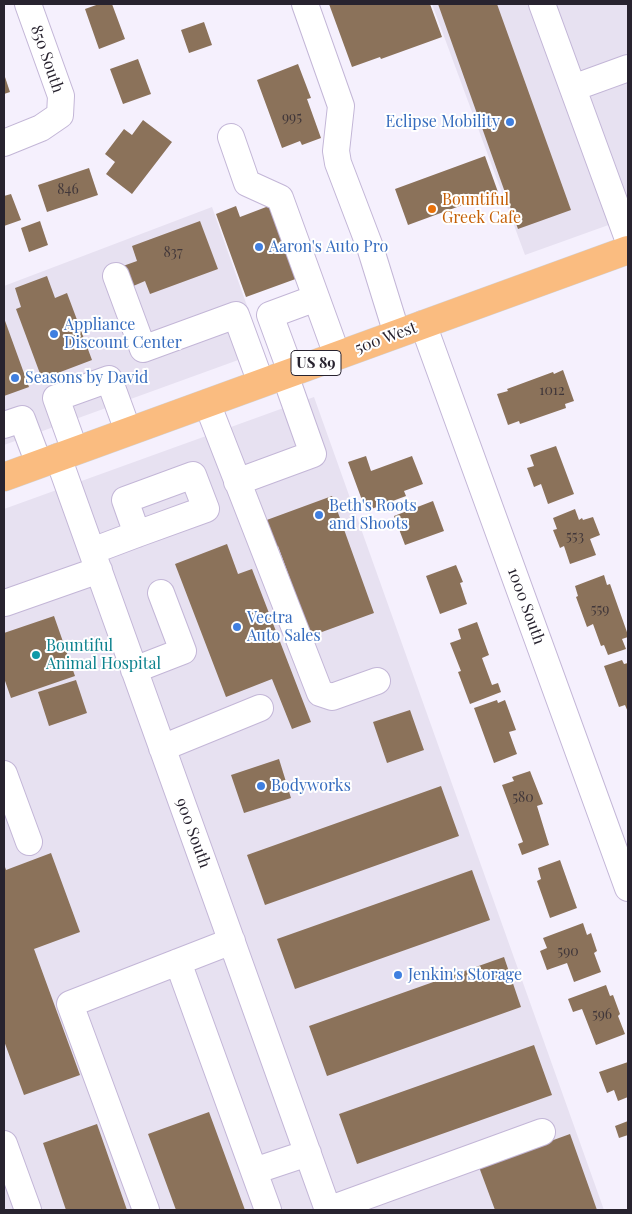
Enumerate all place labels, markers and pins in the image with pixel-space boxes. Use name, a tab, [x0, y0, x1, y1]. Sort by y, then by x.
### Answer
place label: Eclipse Mobility	[386, 112, 500, 132]
marker: Eclipse Mobility	[504, 116, 516, 128]
place label: Bountiful Greek Cafe	[442, 190, 521, 228]
marker: Bountiful Greek Cafe	[426, 203, 438, 215]
place label: Aaron's Auto Pro	[269, 237, 388, 257]
marker: Aaron's Auto Pro	[253, 241, 265, 253]
place label: Appliance Discount Center	[64, 315, 182, 353]
marker: Appliance Discount Center	[48, 328, 60, 340]
place label: Seasons by David	[25, 368, 148, 388]
marker: Seasons by David	[9, 372, 21, 384]
place label: Beth's Roots and Shoots	[329, 496, 417, 534]
marker: Beth's Roots and Shoots	[313, 509, 325, 521]
place label: Vectra Auto Sales	[247, 608, 321, 646]
marker: Vectra Auto Sales	[231, 621, 243, 633]
place label: Bountiful Animal Hospital	[46, 636, 161, 674]
marker: Bountiful Animal Hospital	[30, 649, 42, 661]
place label: Bodyworks	[271, 776, 351, 796]
marker: Bodyworks	[255, 780, 267, 792]
place label: Jenkin's Storage	[408, 965, 522, 985]
marker: Jenkin's Storage	[392, 969, 404, 981]

